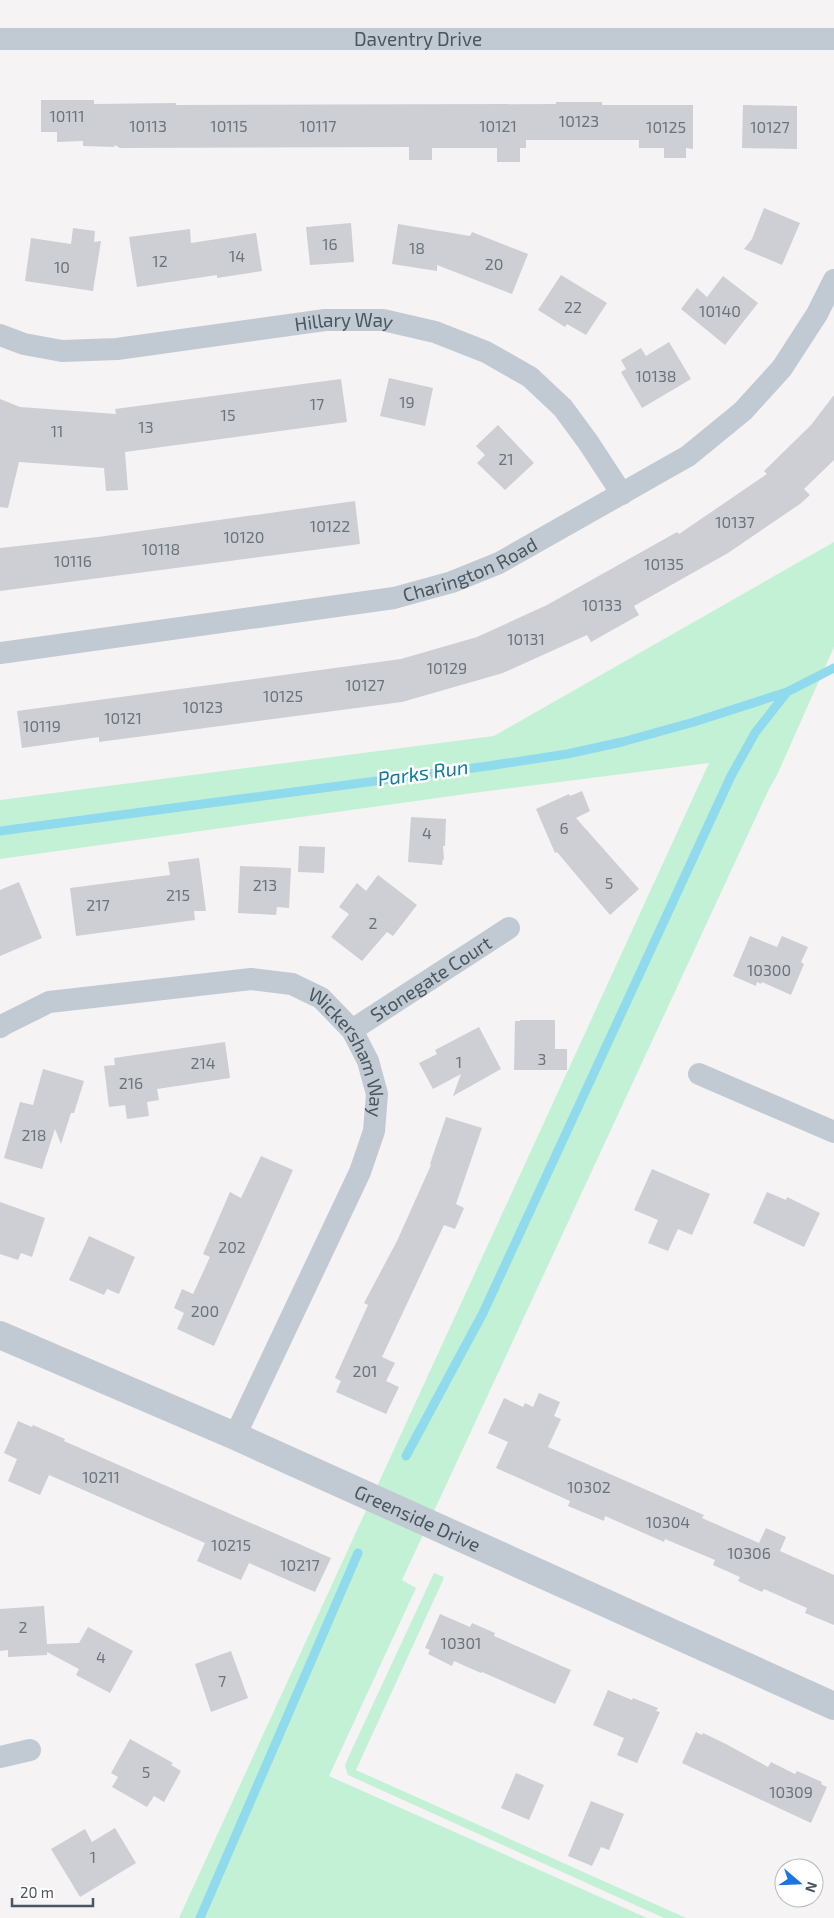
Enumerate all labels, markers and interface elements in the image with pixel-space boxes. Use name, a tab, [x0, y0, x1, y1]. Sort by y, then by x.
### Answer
street label: Daventry Drive	[354, 27, 482, 50]
house number: 10111	[49, 106, 85, 125]
house number: 10123	[559, 111, 599, 130]
house number: 10113	[129, 116, 167, 135]
house number: 10115	[210, 116, 248, 135]
house number: 10117	[300, 116, 336, 135]
house number: 10121	[479, 116, 517, 135]
house number: 10125	[646, 117, 686, 136]
house number: 10127	[750, 117, 790, 136]
house number: 16	[322, 234, 338, 253]
house number: 18	[409, 238, 425, 257]
house number: 14	[229, 246, 245, 265]
house number: 12	[152, 251, 168, 270]
house number: 20	[485, 254, 503, 273]
house number: 10	[54, 257, 70, 276]
house number: 22	[564, 297, 582, 316]
house number: 10140	[699, 301, 741, 320]
street label: Hillary Way	[293, 308, 395, 335]
house number: 10138	[636, 366, 677, 385]
house number: 19	[399, 392, 415, 411]
house number: 17	[310, 394, 324, 413]
house number: 15	[221, 405, 235, 424]
house number: 13	[138, 417, 154, 436]
house number: 11	[51, 421, 63, 440]
house number: 21	[498, 449, 514, 468]
house number: 10137	[715, 512, 755, 531]
house number: 10122	[310, 516, 350, 535]
house number: 10120	[223, 527, 265, 546]
street label: Charington Road	[400, 532, 541, 606]
house number: 10118	[142, 539, 180, 558]
house number: 10116	[54, 551, 92, 570]
house number: 10135	[644, 554, 684, 573]
house number: 10133	[582, 595, 622, 614]
house number: 10131	[507, 629, 545, 648]
house number: 10129	[427, 658, 467, 677]
house number: 10127	[345, 675, 385, 694]
house number: 10125	[263, 686, 303, 705]
house number: 10123	[183, 697, 223, 716]
house number: 10121	[104, 708, 142, 727]
house number: 10119	[23, 716, 61, 735]
water label: Parks Run	[376, 754, 470, 790]
house number: 6	[559, 818, 569, 837]
house number: 4	[422, 823, 432, 842]
house number: 5	[605, 873, 613, 892]
house number: 213	[253, 875, 277, 894]
house number: 215	[166, 885, 190, 904]
house number: 217	[86, 895, 110, 914]
house number: 2	[369, 913, 378, 932]
street label: Stonegate Court	[366, 931, 495, 1026]
house number: 10300	[747, 960, 791, 979]
street label: Wickersham Way	[305, 982, 389, 1118]
house number: 3	[538, 1049, 546, 1068]
house number: 1	[456, 1052, 462, 1071]
house number: 214	[190, 1053, 216, 1072]
house number: 216	[119, 1073, 143, 1092]
house number: 218	[21, 1125, 47, 1144]
house number: 202	[218, 1237, 246, 1256]
house number: 200	[191, 1301, 219, 1320]
house number: 201	[352, 1361, 378, 1380]
house number: 10211	[82, 1467, 120, 1486]
house number: 10302	[567, 1477, 611, 1496]
street label: Greenside Drive	[351, 1479, 484, 1556]
house number: 10304	[646, 1512, 690, 1531]
house number: 10215	[211, 1535, 251, 1554]
house number: 10306	[727, 1543, 771, 1562]
house number: 10217	[280, 1555, 320, 1574]
house number: 2	[19, 1617, 28, 1636]
house number: 10301	[441, 1633, 481, 1652]
house number: 4	[96, 1647, 106, 1666]
house number: 7	[218, 1671, 226, 1690]
house number: 5	[142, 1762, 150, 1781]
house number: 10309	[769, 1782, 813, 1801]
house number: 1	[90, 1847, 96, 1866]
north arrow	[774, 1858, 824, 1908]
scale bar	[12, 1876, 94, 1908]
text: N	[802, 1880, 821, 1895]
text: 20 m	[20, 1883, 54, 1901]

